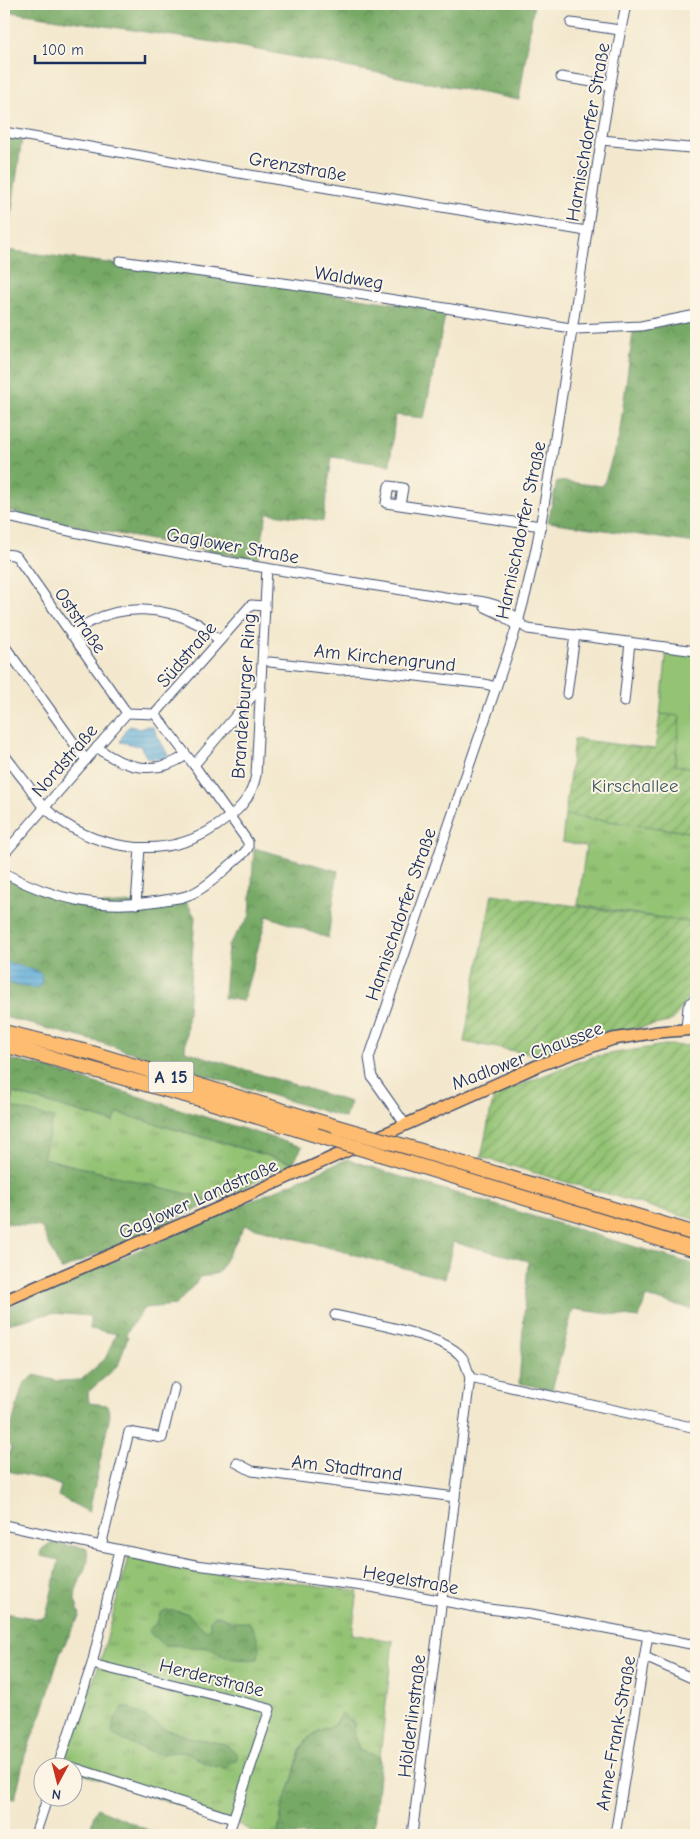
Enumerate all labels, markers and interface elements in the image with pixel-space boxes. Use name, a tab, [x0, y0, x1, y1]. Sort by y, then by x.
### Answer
scale bar	[35, 32, 145, 64]
text: 100 m	[42, 41, 84, 59]
street label: Harnischdorfer Straße	[561, 41, 615, 223]
street label: Grenzstraße	[247, 148, 348, 186]
street label: Waldweg	[313, 262, 385, 294]
street label: Harnischdorfer Straße	[491, 439, 551, 621]
street label: Gaglower Straße	[165, 523, 301, 568]
street label: Oststraße	[50, 583, 111, 658]
street label: Brandenburger Ring	[227, 613, 261, 780]
street label: Südstraße	[152, 617, 221, 692]
street label: Am Kirchengrund	[313, 640, 457, 676]
street label: Nordstraße	[27, 720, 102, 802]
park label: Kirschallee	[592, 775, 678, 797]
street label: Harnischdorfer Straße	[361, 825, 441, 1004]
street label: Madlower Chaussee	[449, 1017, 606, 1095]
road number: A 15	[148, 1062, 194, 1092]
street label: Gaglower Landstraße	[116, 1154, 281, 1244]
street label: Am Stadtrand	[290, 1450, 403, 1486]
street label: Hegelstraße	[361, 1561, 460, 1599]
street label: Hölderlinstraße	[394, 1653, 430, 1779]
street label: Herderstraße	[157, 1654, 266, 1702]
street label: Anne-Frank-Straße	[592, 1654, 640, 1812]
north arrow	[32, 1756, 82, 1806]
text: N	[51, 1785, 62, 1803]

